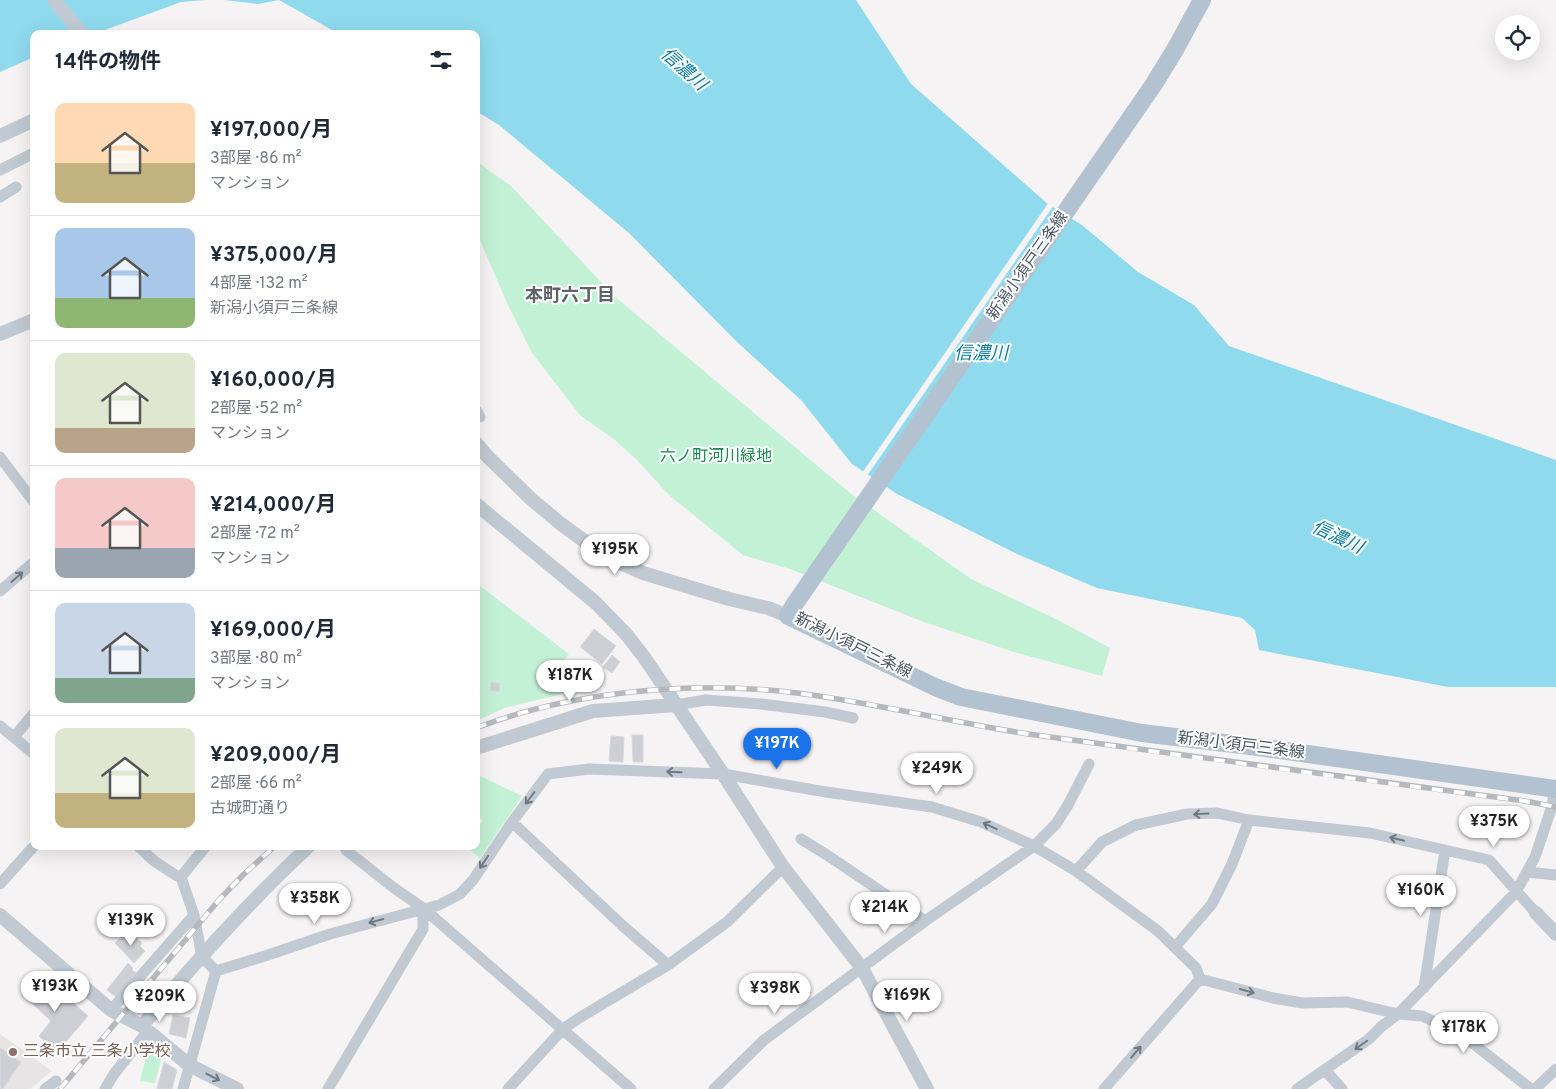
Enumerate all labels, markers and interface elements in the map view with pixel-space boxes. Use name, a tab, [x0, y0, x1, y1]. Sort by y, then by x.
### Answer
map controls	[1495, 15, 1540, 60]
button: locate	[1495, 15, 1540, 60]
water label: 信濃川	[655, 43, 712, 98]
icon: filters	[427, 46, 455, 74]
text: 14件の物件	[55, 49, 161, 76]
text: ¥197,000/月	[210, 117, 332, 144]
icon: home	[95, 123, 155, 183]
text: 3部屋 · 86 m²	[210, 149, 302, 169]
text: マンション	[210, 174, 290, 194]
street label: 新潟小須戸三条線	[983, 208, 1073, 324]
text: ¥375,000/月	[210, 242, 338, 269]
icon: home	[95, 248, 155, 308]
text: 4部屋 · 132 m²	[210, 274, 308, 294]
district label: 本町六丁目	[525, 285, 615, 308]
text: 新潟小須戸三条線	[210, 299, 338, 319]
water label: 信濃川	[954, 343, 1010, 366]
text: ¥160,000/月	[210, 367, 337, 394]
icon: home	[95, 373, 155, 433]
text: 2部屋 · 52 m²	[210, 399, 302, 419]
text: マンション	[210, 424, 290, 444]
park label: 六ノ町河川緑地	[660, 447, 772, 467]
text: ¥214,000/月	[210, 492, 336, 519]
icon: home	[95, 498, 155, 558]
water label: 信濃川	[1308, 516, 1368, 561]
text: 2部屋 · 72 m²	[210, 524, 300, 544]
pin: ¥195K	[580, 534, 650, 576]
text: ¥195K	[591, 540, 639, 560]
text: マンション	[210, 549, 290, 569]
one-way arrow	[10, 571, 23, 582]
street label: 新潟小須戸三条線	[791, 609, 915, 683]
text: ¥169,000/月	[210, 617, 336, 644]
icon: home	[95, 623, 155, 683]
text: 3部屋 · 80 m²	[210, 649, 302, 669]
pin: ¥187K	[535, 660, 605, 702]
text: ¥187K	[547, 666, 593, 686]
text: マンション	[210, 674, 290, 694]
pin: ¥197K	[742, 728, 812, 770]
street label: 新潟小須戸三条線	[1176, 728, 1306, 764]
text: ¥197K	[754, 734, 800, 754]
text: ¥209,000/月	[210, 742, 341, 769]
icon: home	[95, 748, 155, 808]
pin: ¥249K	[902, 752, 972, 795]
text: ¥249K	[912, 759, 962, 779]
one-way arrow	[666, 768, 682, 777]
text: 2部屋 · 66 m²	[210, 774, 302, 794]
one-way arrow	[525, 791, 535, 805]
text: 古城町通り	[210, 799, 290, 819]
pin: ¥375K	[1459, 806, 1529, 848]
one-way arrow	[1194, 809, 1210, 818]
text: ¥375K	[1470, 812, 1518, 832]
one-way arrow	[983, 820, 998, 830]
one-way arrow	[1390, 834, 1406, 843]
one-way arrow	[479, 855, 489, 869]
pin: ¥160K	[1386, 874, 1456, 917]
text: ¥160K	[1397, 881, 1445, 901]
pin: ¥358K	[280, 882, 350, 925]
text: ¥358K	[290, 889, 340, 909]
pin: ¥214K	[850, 892, 920, 934]
text: ¥214K	[861, 898, 909, 918]
pin: ¥139K	[96, 904, 166, 947]
text: ¥139K	[108, 911, 154, 931]
one-way arrow	[368, 917, 384, 926]
pin: ¥193K	[20, 970, 90, 1013]
pin: ¥398K	[740, 972, 810, 1015]
text: ¥193K	[32, 977, 78, 997]
text: ¥398K	[750, 979, 800, 999]
pin: ¥209K	[125, 980, 195, 1023]
pin: ¥169K	[872, 980, 942, 1022]
text: ¥169K	[883, 986, 931, 1006]
text: ¥209K	[134, 987, 186, 1007]
one-way arrow	[1238, 987, 1254, 996]
pin: ¥178K	[1429, 1012, 1499, 1054]
text: ¥178K	[1441, 1018, 1487, 1038]
one-way arrow	[1354, 1040, 1368, 1050]
place label: 三条市立 三条小学校	[23, 1042, 171, 1062]
marker: 三条市立 三条小学校	[7, 1046, 19, 1058]
one-way arrow	[1131, 1046, 1142, 1059]
one-way arrow	[206, 1072, 221, 1082]

